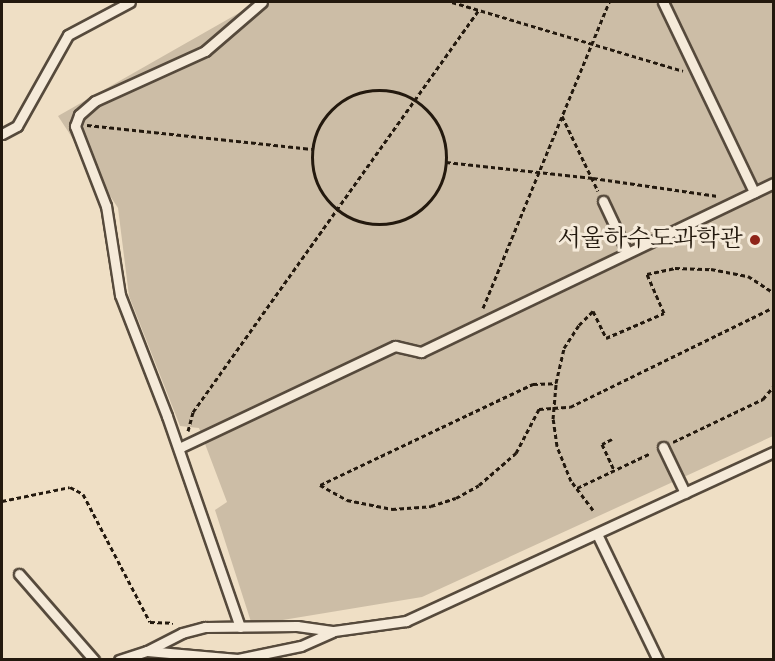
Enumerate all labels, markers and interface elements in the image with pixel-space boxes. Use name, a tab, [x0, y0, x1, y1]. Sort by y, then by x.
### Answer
place label: 서울하수도과학관	[558, 226, 743, 254]
marker: 서울하수도과학관	[748, 233, 762, 247]

